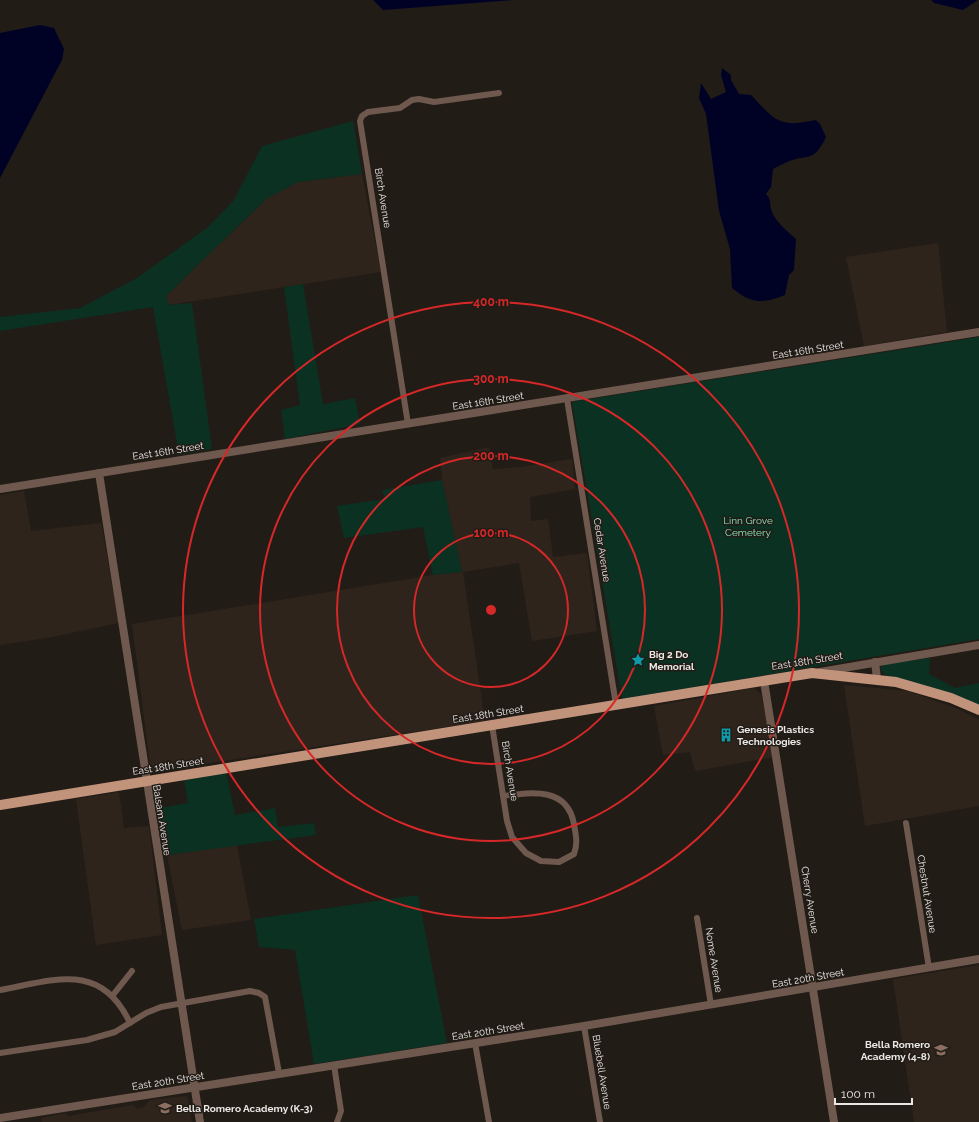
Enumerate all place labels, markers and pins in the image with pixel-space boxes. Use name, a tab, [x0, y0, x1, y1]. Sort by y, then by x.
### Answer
centre of rings	[484, 603, 498, 617]
place label: Big 2 Do Memorial	[649, 649, 695, 672]
place icon: Big 2 Do Memorial	[630, 652, 646, 668]
place label: Genesis Plastics Technologies	[737, 724, 814, 747]
building icon: Genesis Plastics Technologies	[718, 727, 734, 743]
place label: Bella Romero Academy (4-8)	[861, 1039, 930, 1062]
school or university icon: Bella Romero Academy (4-8)	[933, 1042, 949, 1058]
school or university icon: Bella Romero Academy (K-3)	[157, 1100, 173, 1116]
place label: Bella Romero Academy (K-3)	[176, 1103, 313, 1114]

